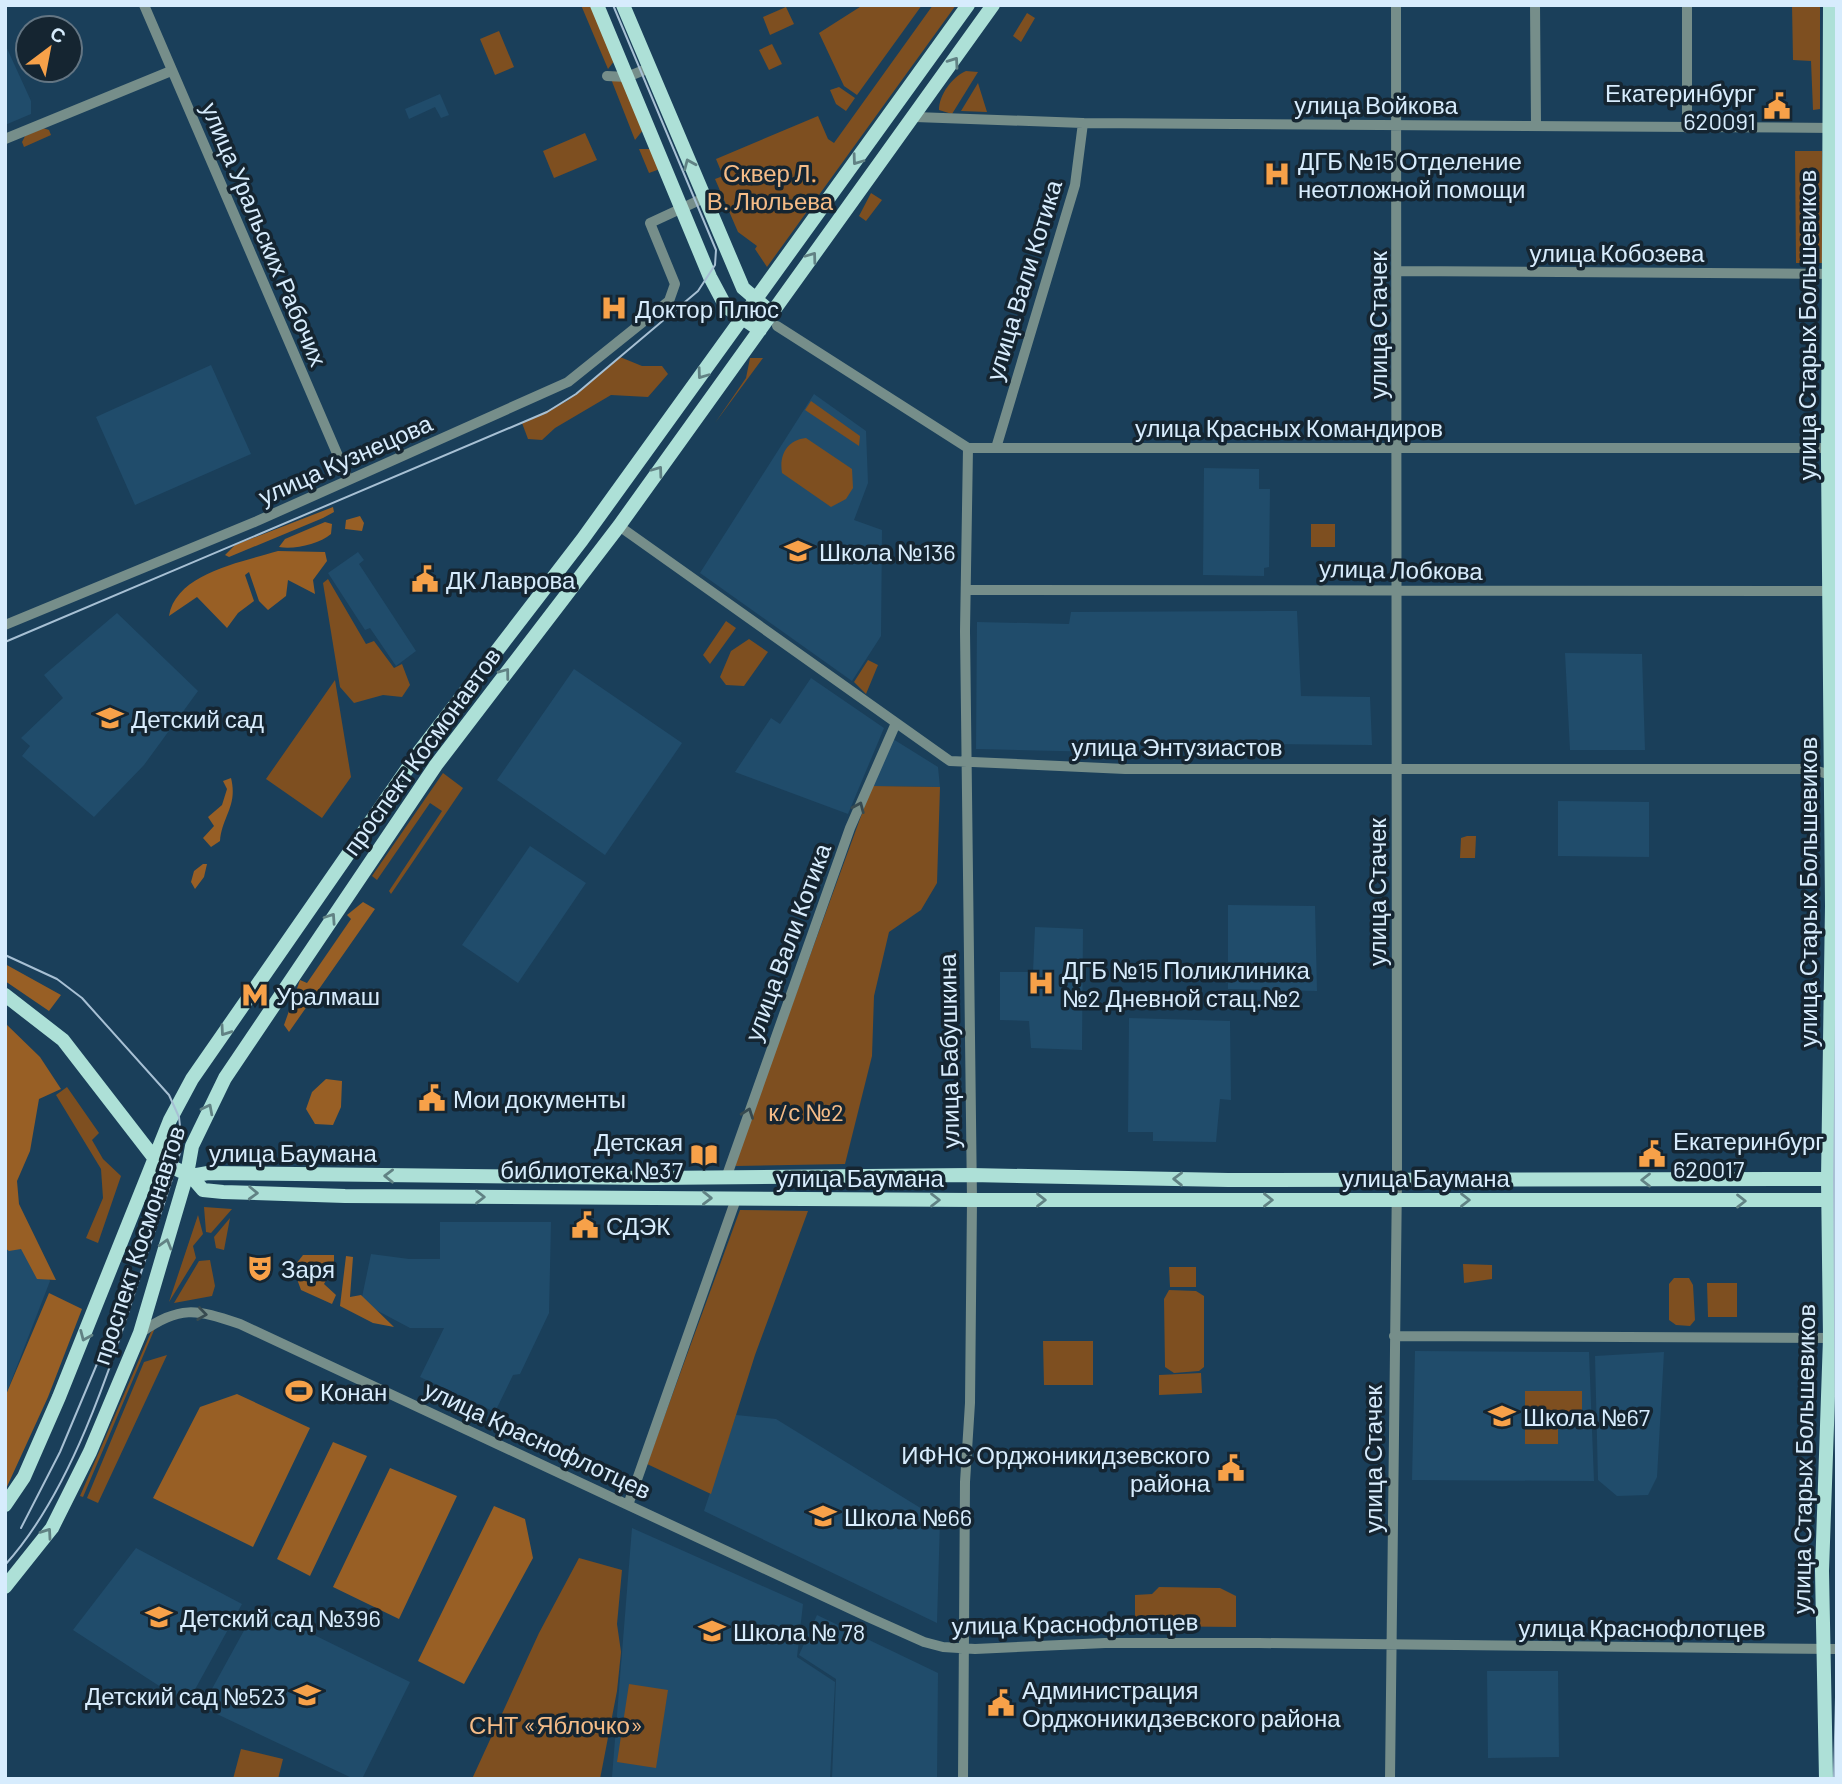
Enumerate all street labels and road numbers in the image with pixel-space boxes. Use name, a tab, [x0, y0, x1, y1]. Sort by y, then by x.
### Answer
street label: улица Войкова	[1294, 90, 1458, 119]
street label: улица Уральских Рабочих	[196, 98, 334, 370]
street label: улица Старых Большевиков	[1792, 170, 1821, 480]
street label: улица Вали Котика	[979, 176, 1067, 384]
street label: улица Кобозева	[1530, 238, 1705, 267]
street label: улица Стачек	[1363, 251, 1392, 399]
street label: улица Кузнецова	[254, 407, 437, 510]
street label: улица Красных Командиров	[1135, 413, 1443, 442]
street label: улица Лобкова	[1319, 553, 1484, 585]
street label: проспект Космонавтов	[336, 642, 506, 860]
street label: улица Энтузиастов	[1071, 732, 1283, 761]
street label: улица Старых Большевиков	[1793, 737, 1822, 1047]
street label: улица Стачек	[1362, 818, 1391, 966]
street label: улица Вали Котика	[738, 839, 836, 1045]
street label: улица Бабушкина	[932, 953, 964, 1149]
street label: проспект Космонавтов	[86, 1122, 190, 1368]
street label: улица Баумана	[209, 1138, 378, 1167]
street label: улица Баумана	[776, 1163, 945, 1192]
street label: улица Баумана	[1342, 1163, 1511, 1192]
street label: улица Старых Большевиков	[1786, 1304, 1820, 1614]
street label: улица Краснофлотцев	[420, 1374, 656, 1504]
street label: улица Стачек	[1358, 1385, 1387, 1533]
street label: улица Краснофлотцев	[951, 1606, 1199, 1640]
street label: улица Краснофлотцев	[1519, 1613, 1765, 1642]

